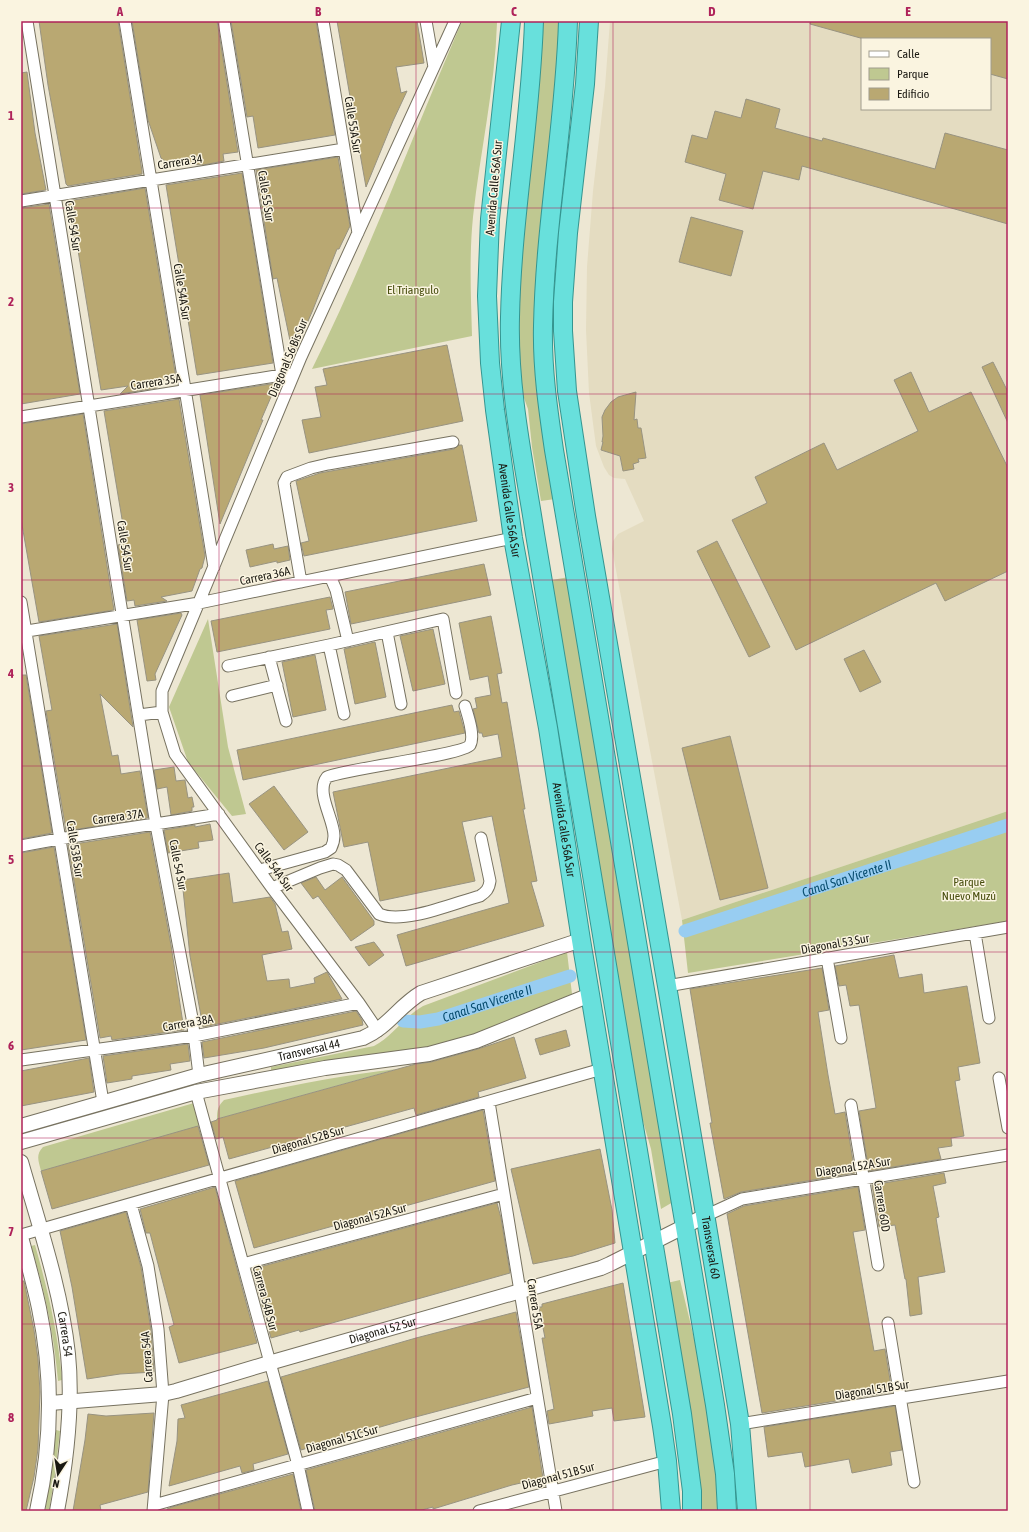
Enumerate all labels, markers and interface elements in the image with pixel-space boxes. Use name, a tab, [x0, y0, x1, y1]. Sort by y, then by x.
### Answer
text: A	[116, 4, 124, 19]
text: B	[315, 4, 322, 19]
text: C	[511, 4, 517, 19]
text: D	[708, 4, 716, 19]
text: E	[905, 4, 911, 19]
legend	[861, 38, 991, 110]
text: Calle	[897, 47, 920, 61]
text: Parque	[897, 67, 929, 81]
text: Edificio	[897, 87, 930, 101]
street label: Calle 55A Sur	[342, 96, 364, 155]
text: 1	[8, 108, 14, 123]
street label: Avenida Calle 56A Sur	[483, 140, 505, 236]
street label: Carrera 34	[157, 151, 204, 172]
street label: Calle 55 Sur	[255, 169, 277, 223]
street label: Calle 54 Sur	[62, 199, 84, 253]
street label: Calle 54A Sur	[171, 263, 193, 322]
park label: El Triangulo	[387, 283, 439, 297]
text: 2	[8, 294, 14, 309]
street label: Diagonal 56 Bis Sur	[265, 316, 311, 399]
street label: Carrera 35A	[130, 371, 182, 393]
street label: Avenida Calle 56A Sur	[496, 462, 524, 559]
text: 3	[8, 480, 14, 495]
street label: Calle 54 Sur	[114, 519, 136, 573]
street label: Carrera 36A	[239, 564, 292, 588]
text: 4	[7, 666, 14, 681]
street label: Avenida Calle 56A Sur	[550, 782, 578, 878]
street label: Carrera 37A	[92, 806, 144, 827]
street label: Calle 53B Sur	[64, 820, 86, 879]
street label: Calle 54 Sur	[166, 838, 190, 892]
street label: Calle 54A Sur	[251, 840, 297, 895]
text: 5	[8, 852, 14, 867]
water label: Canal San Vicente II	[800, 857, 893, 900]
park label: Parque Nuevo Muzú	[942, 875, 996, 903]
street label: Diagonal 53 Sur	[800, 931, 871, 957]
water label: Canal San Vicente II	[441, 982, 534, 1025]
street label: Carrera 38A	[162, 1012, 215, 1034]
street label: Transversal 44	[277, 1036, 342, 1064]
text: 6	[8, 1038, 14, 1053]
street label: Diagonal 52B Sur	[270, 1123, 346, 1157]
street label: Diagonal 52A Sur	[815, 1154, 892, 1180]
street label: Carrera 60D	[871, 1179, 893, 1233]
street label: Diagonal 52A Sur	[332, 1200, 408, 1233]
street label: Transversal 60	[698, 1215, 723, 1280]
text: 7	[8, 1224, 14, 1239]
street label: Carrera 54B Sur	[250, 1264, 281, 1333]
street label: Carrera 55A	[524, 1278, 546, 1330]
street label: Carrera 54	[55, 1311, 75, 1358]
street label: Diagonal 52 Sur	[347, 1314, 418, 1347]
street label: Carrera 54A	[138, 1331, 156, 1383]
street label: Diagonal 51B Sur	[834, 1377, 910, 1403]
text: 8	[8, 1410, 14, 1425]
street label: Diagonal 51C Sur	[304, 1422, 380, 1456]
north arrow	[38, 1454, 78, 1494]
street label: Diagonal 51B Sur	[520, 1459, 596, 1492]
text: N	[51, 1477, 60, 1490]

